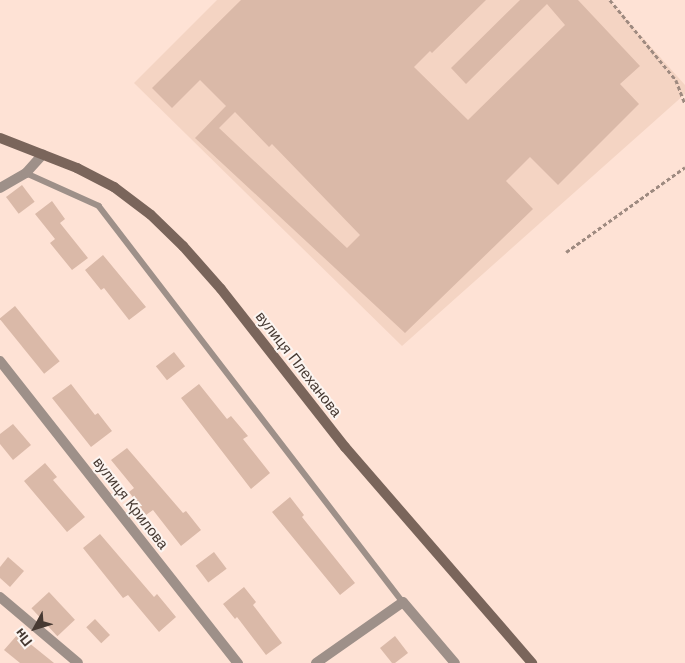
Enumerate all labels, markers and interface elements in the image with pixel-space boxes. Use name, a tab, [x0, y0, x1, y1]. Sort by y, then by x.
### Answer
street label: вулиця Плеханова	[252, 308, 346, 420]
street label: вулиця Крилова	[90, 453, 172, 553]
north arrow	[10, 603, 60, 653]
text: Пн	[11, 625, 35, 650]

